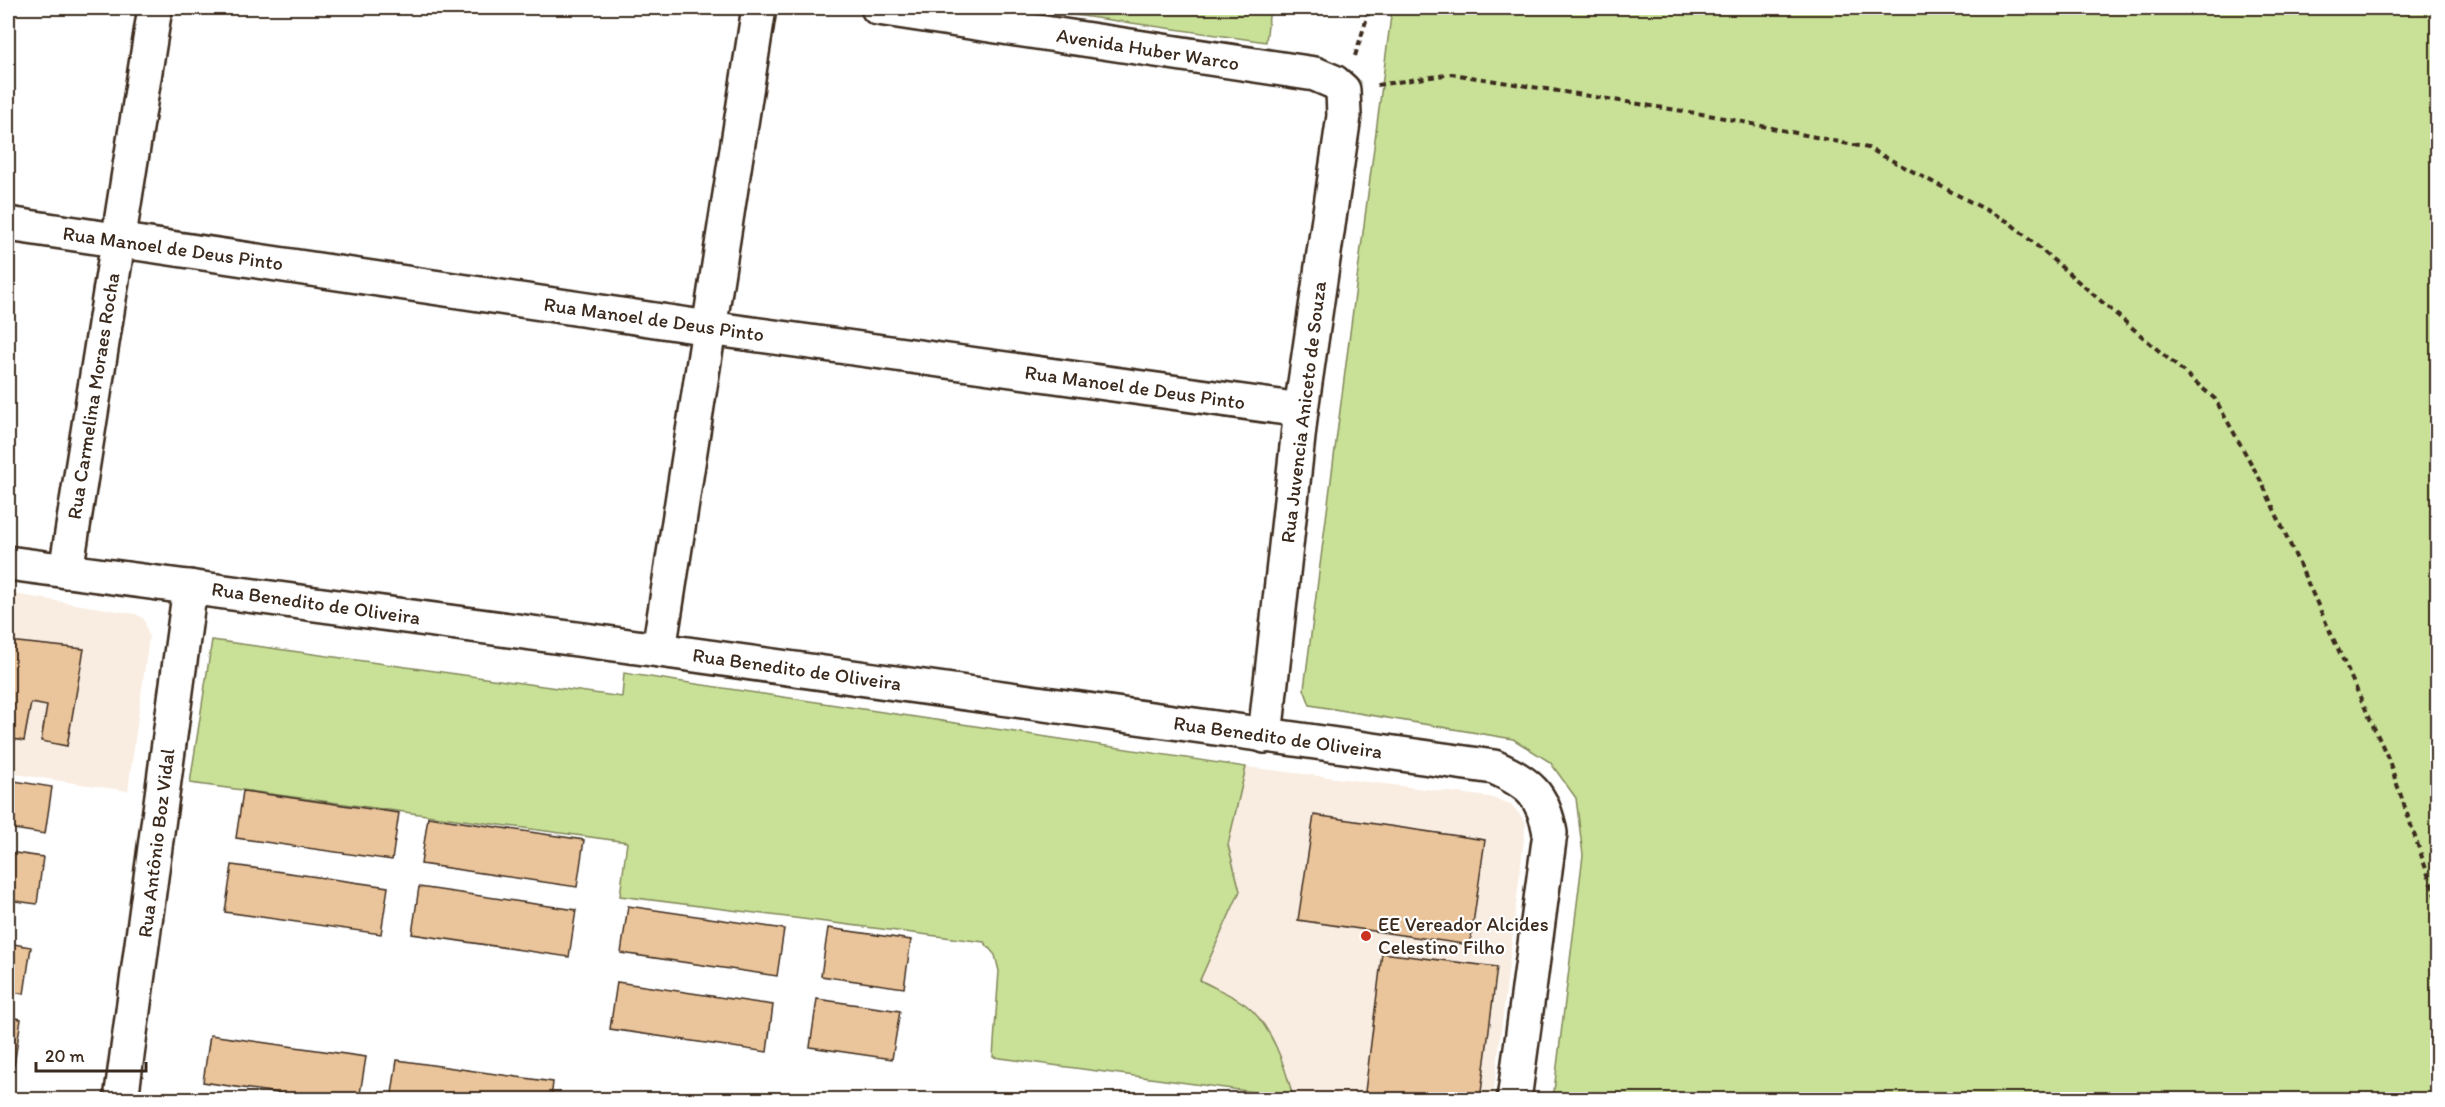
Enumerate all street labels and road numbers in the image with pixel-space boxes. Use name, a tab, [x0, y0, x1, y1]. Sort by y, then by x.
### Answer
street label: Avenida Huber Warco	[1055, 23, 1241, 75]
street label: Rua Manoel de Deus Pinto	[61, 221, 285, 275]
street label: Rua Carmelina Moraes Rocha	[62, 271, 124, 521]
street label: Rua Juvencia Aniceto de Souza	[1275, 279, 1331, 544]
street label: Rua Manoel de Deus Pinto	[542, 292, 766, 346]
street label: Rua Manoel de Deus Pinto	[1023, 360, 1247, 414]
street label: Rua Benedito de Oliveira	[210, 576, 422, 630]
street label: Rua Benedito de Oliveira	[691, 642, 903, 696]
street label: Rua Benedito de Oliveira	[1172, 710, 1384, 764]
street label: Rua Antônio Boz Vidal	[132, 747, 180, 939]

